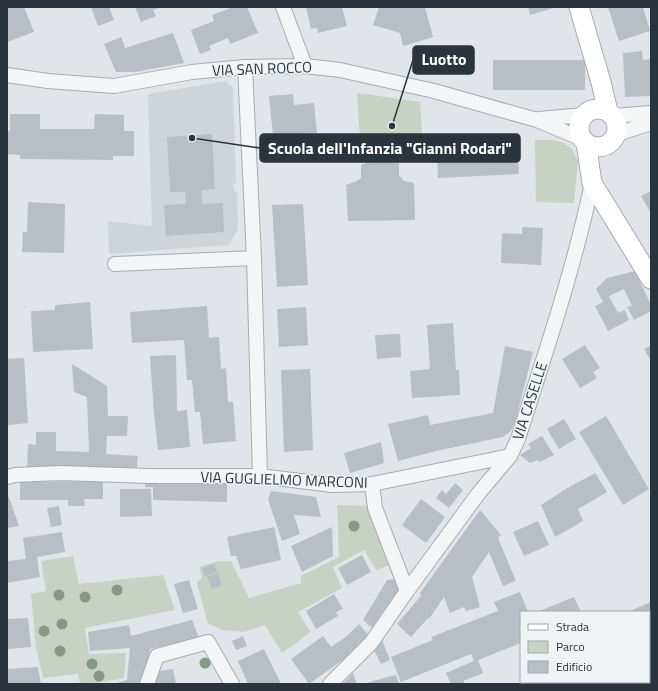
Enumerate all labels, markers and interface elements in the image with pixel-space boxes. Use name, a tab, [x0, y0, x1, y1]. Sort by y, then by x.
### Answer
callout: Luotto	[413, 46, 474, 74]
text: Luotto	[421, 47, 467, 71]
street label: VIA SAN ROCCO	[212, 55, 312, 82]
callout: Scuola dell'Infanzia "Gianni Rodari"	[260, 134, 520, 162]
text: Scuola dell'Infanzia "Gianni Rodari"	[268, 136, 512, 160]
street label: VIA CASELLE	[506, 359, 553, 443]
street label: VIA GUGLIELMO MARCONI	[200, 465, 368, 494]
legend	[520, 611, 650, 683]
text: Strada	[556, 617, 589, 636]
text: Parco	[556, 637, 585, 656]
text: Edificio	[556, 657, 592, 676]

